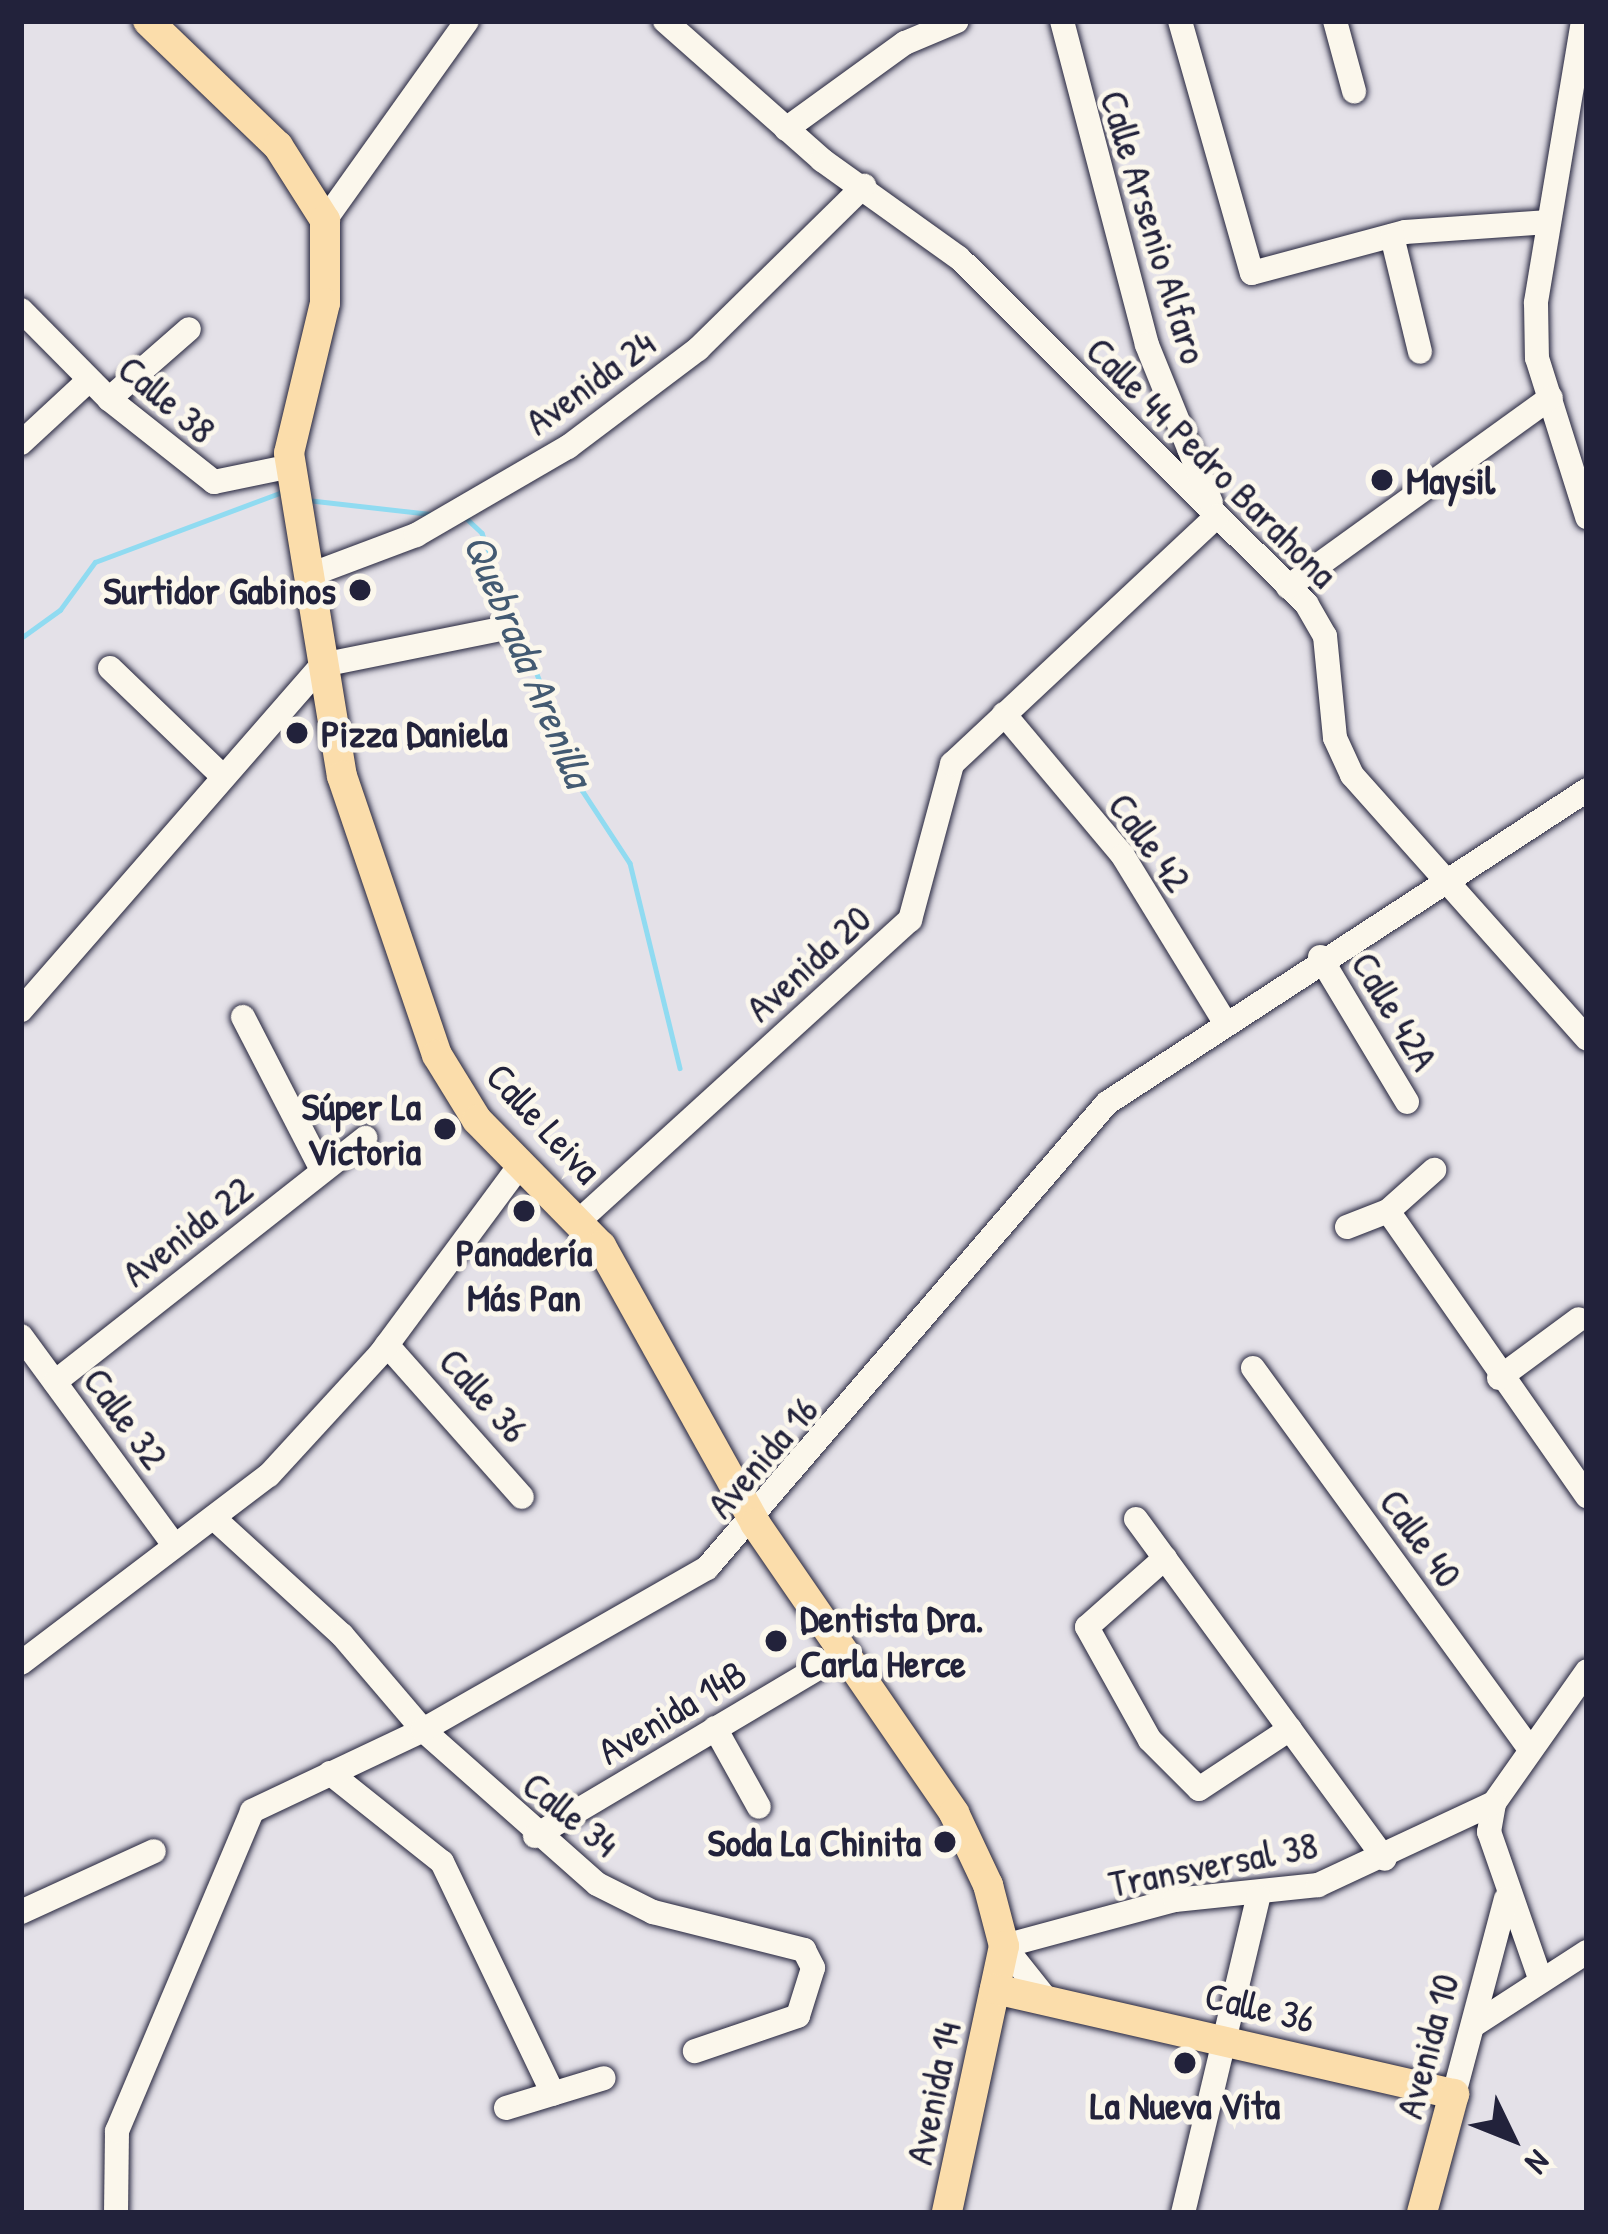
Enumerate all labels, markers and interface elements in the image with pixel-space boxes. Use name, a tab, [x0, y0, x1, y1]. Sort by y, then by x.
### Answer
street label: Calle Arsenio Alfaro	[1090, 85, 1218, 369]
street label: Avenida 24	[516, 319, 664, 445]
street label: Calle 44 Pedro Barahona	[1077, 327, 1347, 597]
street label: Calle 38	[109, 345, 225, 453]
place label: Maysil	[1406, 457, 1495, 503]
marker: Maysil	[1369, 467, 1395, 493]
water label: Quebrada Arenilla	[453, 526, 605, 794]
place label: Surtidor Gabinos	[103, 567, 336, 613]
marker: Surtidor Gabinos	[347, 577, 373, 603]
place label: Pizza Daniela	[321, 710, 507, 756]
marker: Pizza Daniela	[284, 720, 310, 746]
street label: Calle 42	[1098, 783, 1202, 901]
street label: Avenida 20	[736, 895, 880, 1031]
street label: Calle 42A	[1341, 943, 1449, 1079]
street label: Calle Leiva	[477, 1053, 611, 1193]
place label: Súper La Victoria	[302, 1084, 421, 1175]
marker: Súper La Victoria	[432, 1116, 458, 1142]
street label: Avenida 22	[113, 1166, 261, 1296]
marker: Panadería Más Pan	[511, 1198, 537, 1224]
place label: Panadería Más Pan	[456, 1230, 592, 1321]
street label: Calle 36	[429, 1338, 539, 1452]
street label: Calle 32	[74, 1358, 178, 1478]
street label: Avenida 16	[697, 1387, 827, 1527]
street label: Calle 40	[1370, 1480, 1472, 1596]
place label: Dentista Dra. Carla Herce	[800, 1596, 984, 1687]
marker: Dentista Dra. Carla Herce	[763, 1628, 789, 1654]
street label: Avenida 14B	[589, 1650, 755, 1774]
street label: Calle 34	[514, 1761, 628, 1867]
place label: Soda La Chinita	[708, 1819, 921, 1865]
street label: Transversal 38	[1105, 1821, 1321, 1907]
marker: Soda La Chinita	[932, 1829, 958, 1855]
street label: Avenida 10	[1385, 1969, 1469, 2123]
street label: Calle 36	[1201, 1972, 1319, 2042]
street label: Avenida 14	[895, 2017, 971, 2169]
marker: La Nueva Vita	[1172, 2050, 1198, 2076]
north arrow	[1452, 2078, 1572, 2198]
place label: La Nueva Vita	[1090, 2082, 1280, 2128]
text: N	[1516, 2141, 1560, 2184]

